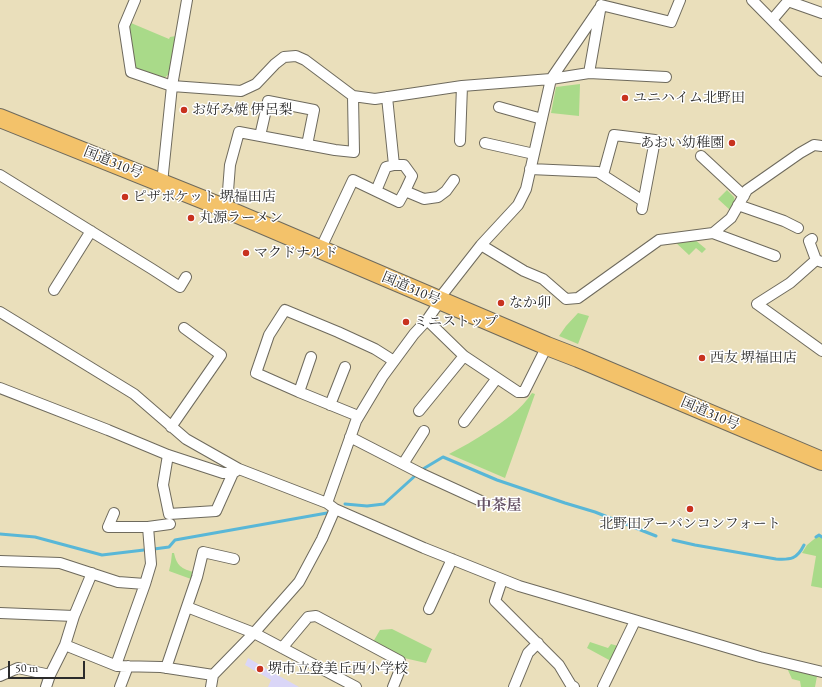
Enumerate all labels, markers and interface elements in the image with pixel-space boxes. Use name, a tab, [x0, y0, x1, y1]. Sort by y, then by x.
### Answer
place label: ユニハイム北野田	[633, 90, 745, 106]
marker: ユニハイム北野田	[620, 93, 630, 103]
place label: お好み焼 伊呂梨	[192, 102, 293, 118]
marker: お好み焼 伊呂梨	[179, 105, 189, 115]
place label: あおい幼稚園	[640, 135, 724, 151]
marker: あおい幼稚園	[727, 138, 737, 148]
street label: 国道310号	[81, 144, 145, 182]
place label: ピザポケット 堺福田店	[133, 189, 276, 205]
marker: ピザポケット 堺福田店	[120, 192, 130, 202]
place label: 丸源ラーメン	[199, 210, 283, 226]
marker: 丸源ラーメン	[186, 213, 196, 223]
place label: マクドナルド	[254, 245, 338, 261]
marker: マクドナルド	[241, 248, 251, 258]
street label: 国道310号	[379, 269, 443, 309]
place label: なか卯	[509, 295, 551, 311]
marker: なか卯	[496, 298, 506, 308]
place label: ミニストップ	[414, 314, 498, 330]
marker: ミニストップ	[401, 317, 411, 327]
place label: 西友 堺福田店	[710, 350, 797, 366]
marker: 西友 堺福田店	[697, 353, 707, 363]
street label: 国道310号	[678, 394, 742, 434]
district label: 中茶屋	[477, 497, 521, 515]
marker: 北野田アーバンコンフォート	[685, 504, 695, 514]
place label: 北野田アーバンコンフォート	[599, 516, 781, 532]
scale bar	[10, 653, 87, 679]
text: 50 m	[15, 660, 38, 676]
place label: 堺市立登美丘西小学校	[268, 661, 408, 677]
marker: 堺市立登美丘西小学校	[255, 664, 265, 674]

